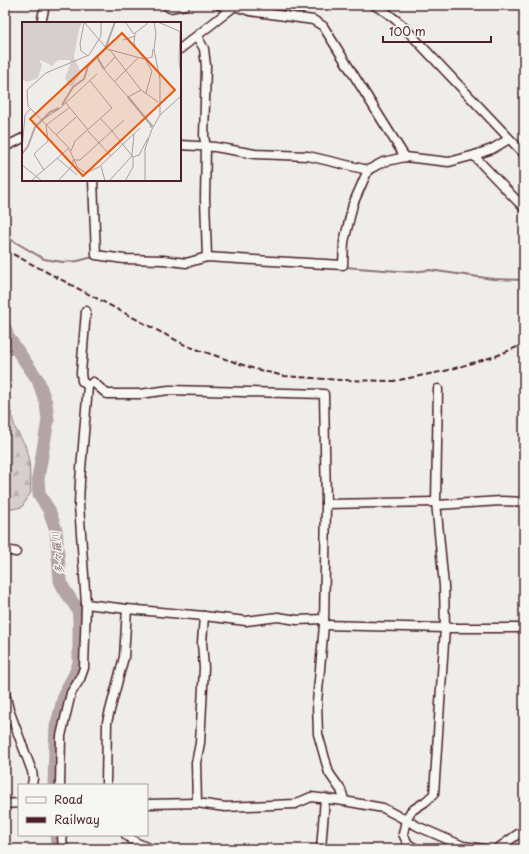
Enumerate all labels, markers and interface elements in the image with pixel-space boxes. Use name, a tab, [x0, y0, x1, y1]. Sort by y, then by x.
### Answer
scale bar	[383, 18, 491, 44]
inset map	[22, 22, 181, 181]
text: 100 m	[389, 22, 426, 40]
water label: 多々羅川	[46, 530, 68, 576]
legend	[18, 784, 148, 836]
text: Road	[54, 790, 83, 808]
text: Railway	[54, 810, 100, 828]

